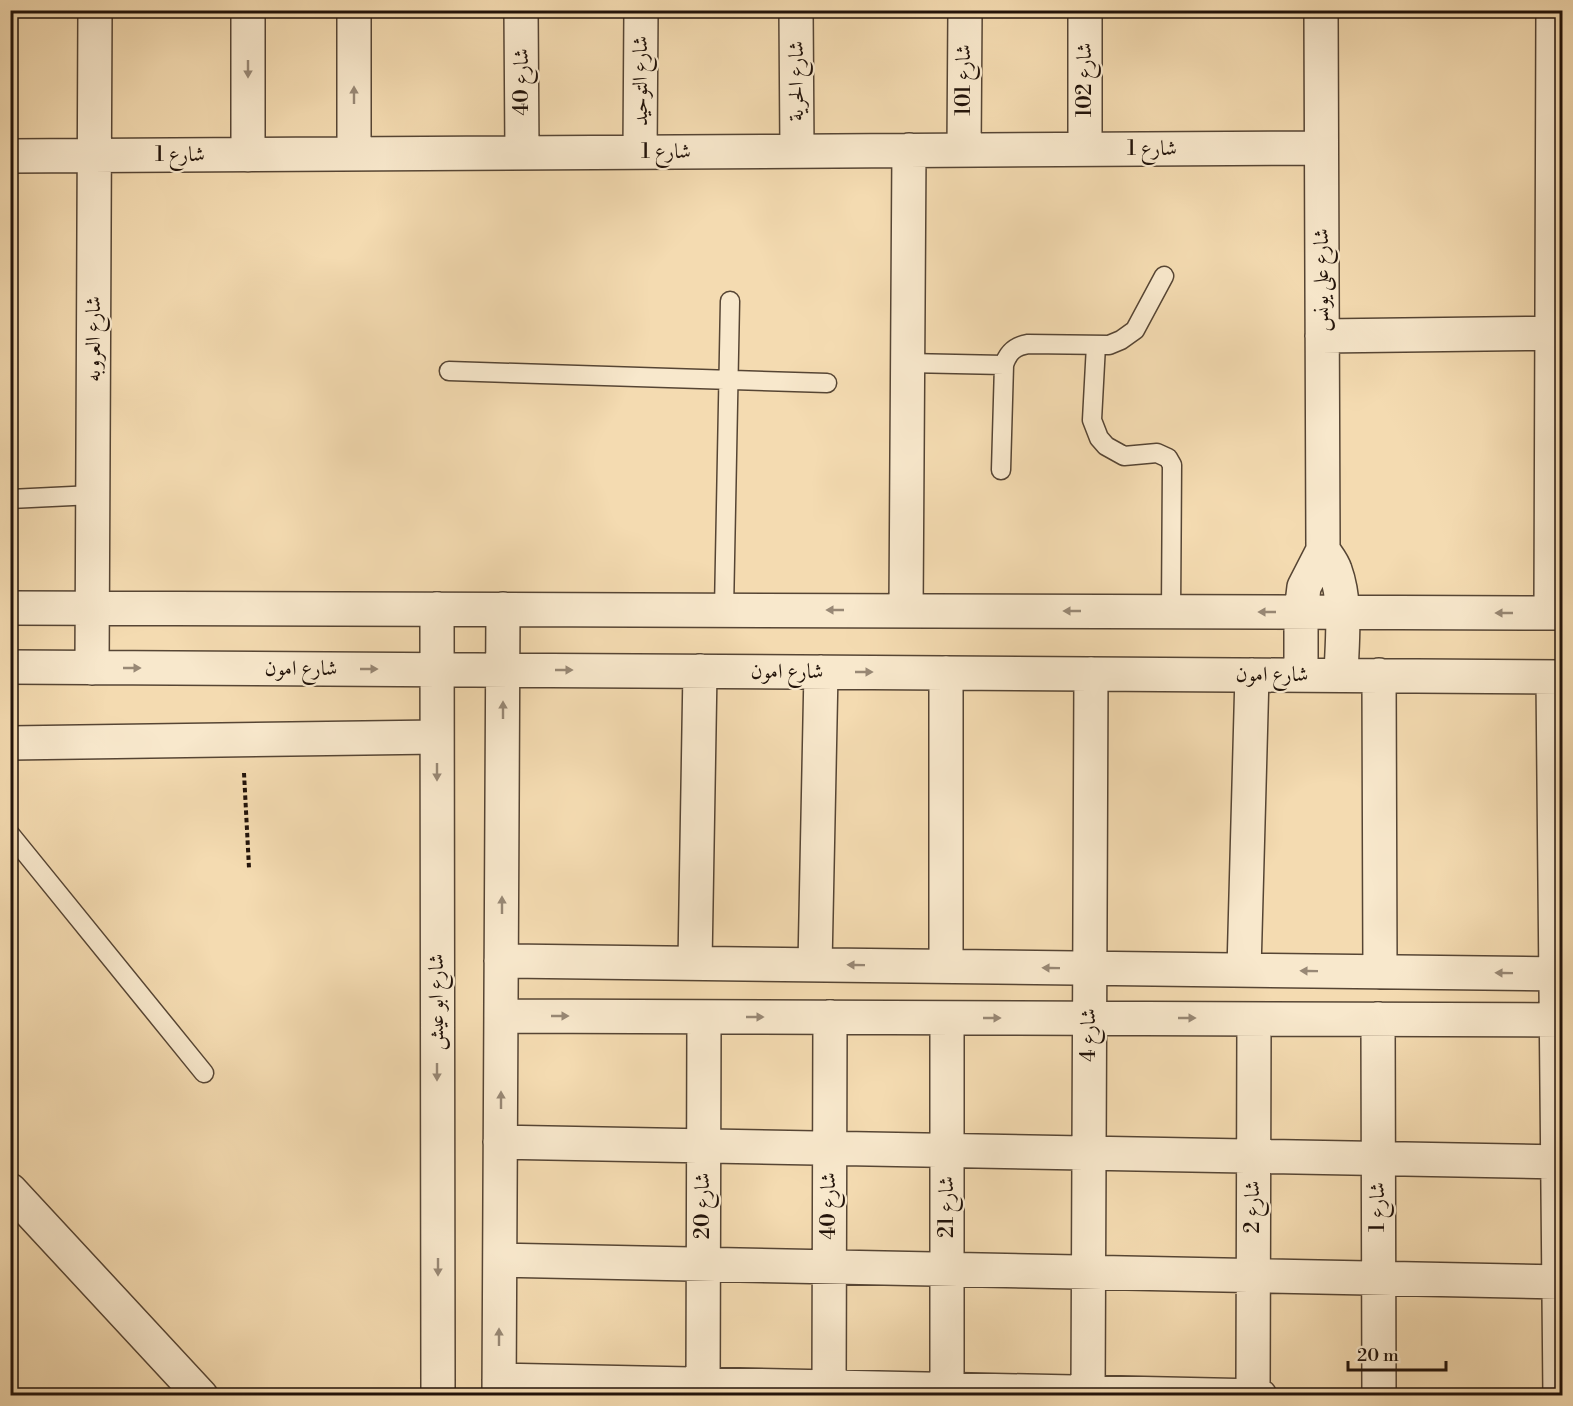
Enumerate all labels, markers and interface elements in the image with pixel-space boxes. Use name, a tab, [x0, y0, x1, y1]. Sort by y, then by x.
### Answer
street label: شارع التوحيد	[628, 36, 658, 126]
street label: شارع الحرية	[784, 41, 814, 121]
street label: شارع 102	[1072, 43, 1102, 117]
street label: شارع 101	[951, 44, 981, 116]
street label: شارع 40	[509, 48, 539, 116]
one-way arrow	[243, 59, 253, 78]
one-way arrow	[349, 86, 359, 105]
street label: شارع 1	[1127, 136, 1177, 166]
street label: شارع 1	[641, 139, 691, 169]
street label: شارع 1	[155, 142, 205, 172]
street label: شارع على يونس	[1309, 228, 1339, 332]
street label: شارع العروبه	[81, 296, 111, 382]
one-way arrow	[826, 605, 845, 615]
one-way arrow	[1063, 606, 1082, 616]
one-way arrow	[1258, 607, 1277, 617]
one-way arrow	[1495, 608, 1514, 618]
street label: شارع امون	[265, 656, 337, 686]
street label: شارع امون	[751, 659, 823, 689]
street label: شارع امون	[1236, 662, 1308, 692]
one-way arrow	[122, 663, 141, 673]
one-way arrow	[359, 664, 378, 674]
one-way arrow	[554, 665, 573, 675]
one-way arrow	[854, 667, 873, 677]
one-way arrow	[498, 701, 508, 720]
one-way arrow	[432, 763, 442, 782]
one-way arrow	[497, 896, 507, 915]
street label: شارع ابو عيش	[424, 954, 454, 1050]
one-way arrow	[847, 960, 866, 970]
one-way arrow	[1042, 963, 1061, 972]
one-way arrow	[1300, 966, 1319, 976]
one-way arrow	[1495, 968, 1514, 978]
street label: شارع 4	[1076, 1008, 1106, 1062]
one-way arrow	[550, 1011, 569, 1021]
one-way arrow	[745, 1012, 764, 1022]
one-way arrow	[982, 1013, 1001, 1023]
one-way arrow	[1177, 1013, 1196, 1023]
one-way arrow	[432, 1063, 442, 1082]
one-way arrow	[496, 1091, 506, 1110]
street label: شارع 40	[816, 1172, 846, 1240]
street label: شارع 20	[690, 1173, 720, 1239]
street label: شارع 21	[934, 1176, 964, 1238]
street label: شارع 2	[1240, 1181, 1270, 1233]
street label: شارع 1	[1365, 1182, 1395, 1232]
one-way arrow	[433, 1258, 443, 1277]
one-way arrow	[494, 1328, 504, 1347]
scale bar	[1348, 1334, 1446, 1372]
text: 20 m	[1357, 1344, 1399, 1367]

